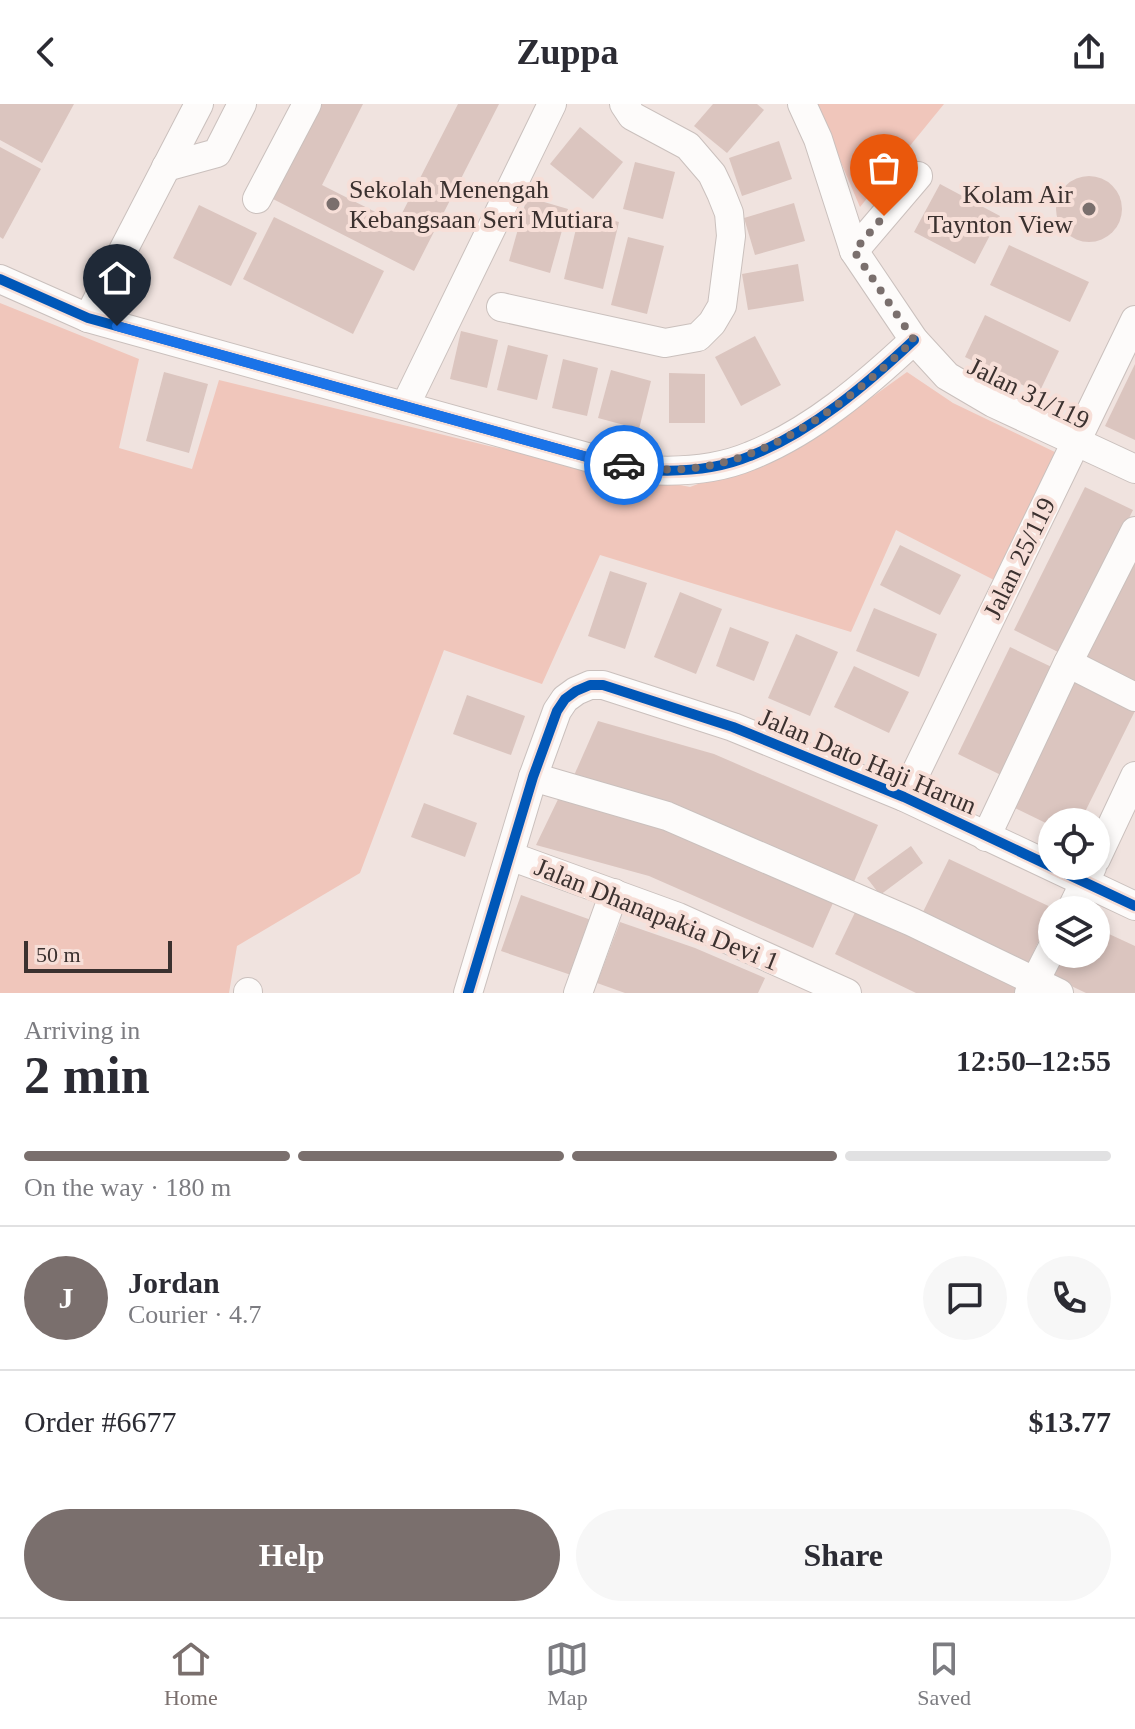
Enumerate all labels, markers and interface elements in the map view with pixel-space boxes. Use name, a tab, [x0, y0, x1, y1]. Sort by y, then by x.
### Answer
icon: back	[24, 30, 68, 74]
icon: share	[1067, 30, 1111, 74]
text: Zuppa	[516, 32, 619, 72]
pin	[850, 134, 918, 216]
icon: bag	[862, 146, 906, 190]
place label: Sekolah Menengah Kebangsaan Seri Mutiara	[349, 175, 614, 234]
place label: Kolam Air Taynton View	[927, 180, 1073, 239]
marker: Sekolah Menengah Kebangsaan Seri Mutiara	[324, 195, 342, 213]
marker: Kolam Air Taynton View	[1080, 200, 1098, 218]
pin	[83, 244, 151, 326]
icon: home	[95, 256, 139, 300]
street label: Jalan 31/119	[963, 352, 1094, 435]
courier	[584, 425, 664, 505]
icon: car	[602, 443, 646, 487]
street label: Jalan 25/119	[978, 493, 1061, 624]
street label: Jalan Dato Haji Harun	[755, 703, 981, 820]
map controls	[1038, 808, 1110, 968]
button: locate	[1038, 808, 1110, 880]
street label: Jalan Dhanapakia Devi 1	[531, 852, 783, 977]
button: layers	[1038, 896, 1110, 968]
scale bar	[24, 937, 172, 973]
text: 50 m	[36, 942, 81, 967]
text: Arriving in	[24, 1016, 140, 1045]
text: 12:50–12:55	[956, 1044, 1111, 1077]
text: 2 min	[24, 1047, 150, 1104]
text: On the way · 180 m	[24, 1173, 231, 1202]
button: chat	[923, 1256, 1007, 1340]
button: phone	[1027, 1256, 1111, 1340]
text: Jordan	[128, 1266, 220, 1299]
text: J	[59, 1281, 74, 1314]
text: Courier · 4.7	[128, 1300, 262, 1329]
text: Order #6677	[24, 1405, 176, 1438]
text: $13.77	[1029, 1405, 1111, 1438]
button: Help	[24, 1509, 560, 1601]
button: Share	[576, 1509, 1111, 1601]
tab: Home	[164, 1637, 218, 1711]
tab: Map	[545, 1637, 589, 1711]
tab: Saved	[917, 1637, 971, 1711]

